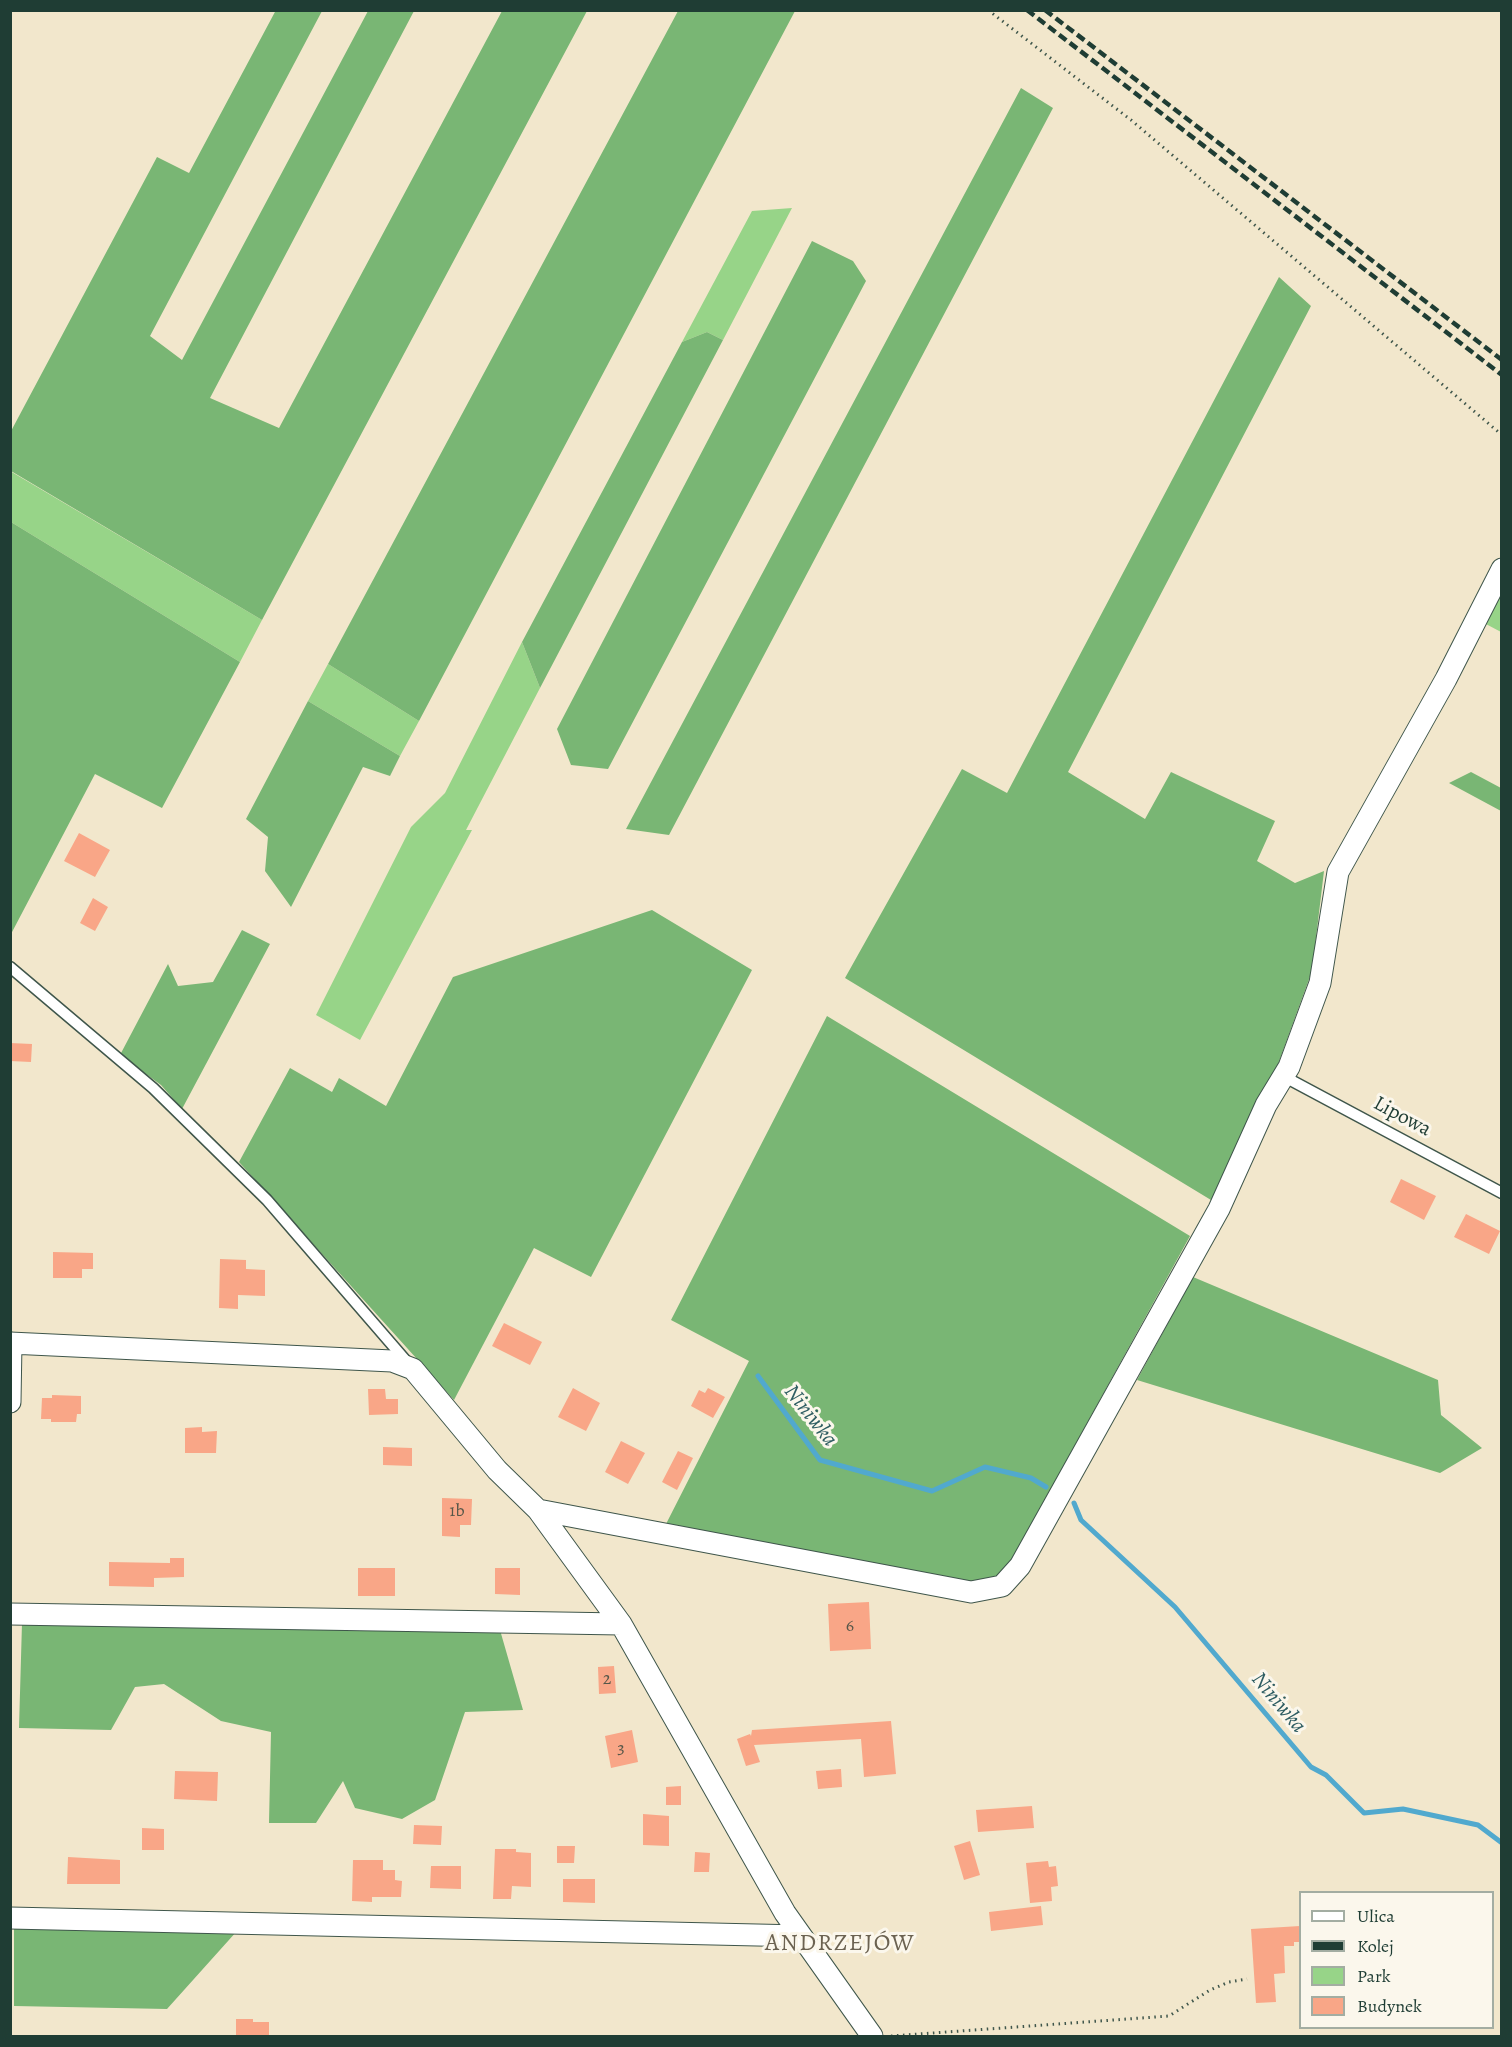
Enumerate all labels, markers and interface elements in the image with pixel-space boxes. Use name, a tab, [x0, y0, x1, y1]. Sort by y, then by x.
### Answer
street label: Lipowa	[1369, 1091, 1435, 1143]
water label: Niniwka	[778, 1380, 842, 1452]
house number: 1b	[449, 1501, 465, 1523]
house number: 6	[846, 1616, 854, 1638]
water label: Niniwka	[1245, 1667, 1311, 1739]
house number: 2	[603, 1669, 611, 1691]
house number: 3	[617, 1738, 625, 1760]
legend	[1299, 1891, 1494, 2029]
text: Ulica	[1357, 1904, 1395, 1928]
district label: ANDRZEJÓW	[765, 1930, 915, 1958]
text: Kolej	[1357, 1934, 1394, 1958]
text: Park	[1357, 1964, 1391, 1988]
text: Budynek	[1357, 1994, 1422, 2018]

